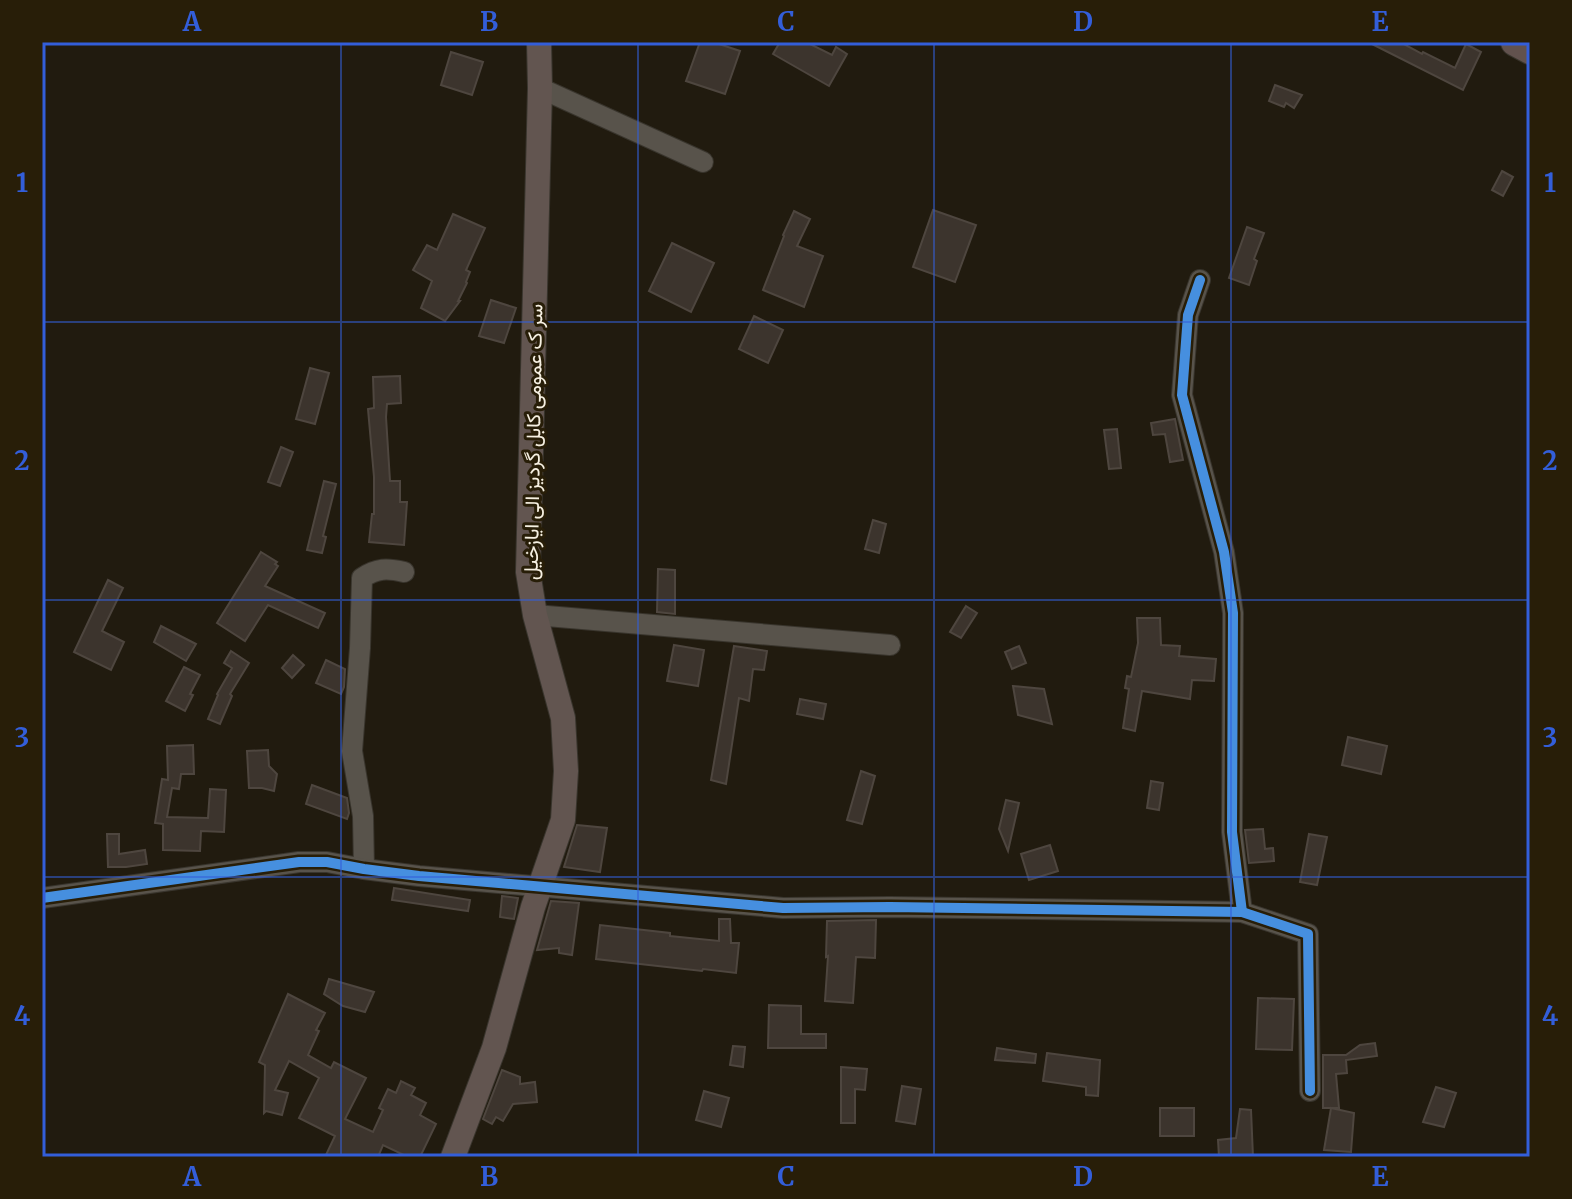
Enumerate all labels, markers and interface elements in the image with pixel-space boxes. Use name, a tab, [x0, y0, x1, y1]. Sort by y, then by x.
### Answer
text: A	[182, 5, 202, 38]
text: B	[480, 5, 498, 38]
text: C	[777, 5, 795, 38]
text: D	[1073, 5, 1093, 38]
text: E	[1372, 5, 1389, 38]
text: 1	[16, 166, 28, 199]
text: 1	[1544, 166, 1556, 199]
street label: سر ک عمومی کابل گردیز الی ایازخیل	[518, 304, 548, 580]
text: 2	[14, 444, 30, 477]
text: 2	[1542, 444, 1558, 477]
text: 3	[15, 721, 29, 754]
text: 3	[1543, 721, 1557, 754]
text: 4	[14, 999, 31, 1032]
text: 4	[1542, 999, 1559, 1032]
text: A	[182, 1160, 202, 1193]
text: B	[480, 1160, 498, 1193]
text: C	[777, 1160, 795, 1193]
text: D	[1073, 1160, 1093, 1193]
text: E	[1372, 1160, 1389, 1193]

